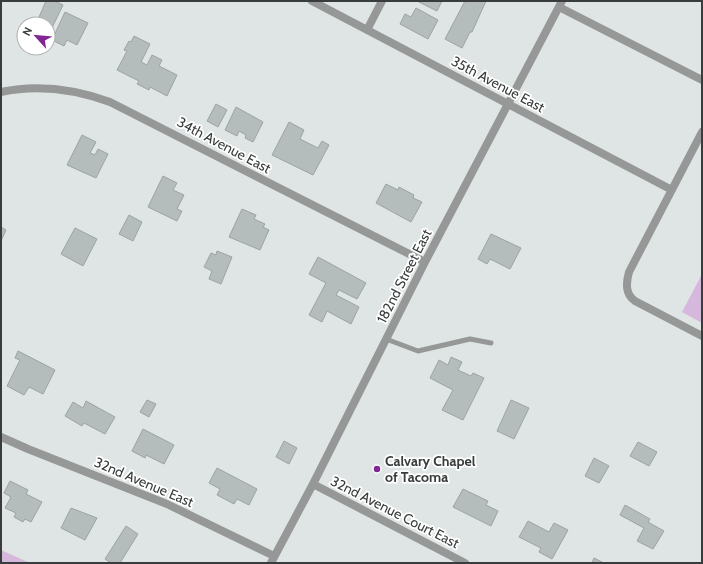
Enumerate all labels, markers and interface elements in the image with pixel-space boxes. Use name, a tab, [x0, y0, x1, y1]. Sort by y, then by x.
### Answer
north arrow	[16, 16, 56, 56]
text: N	[19, 25, 35, 38]
street label: 35th Avenue East	[448, 52, 548, 116]
street label: 34th Avenue East	[174, 113, 274, 177]
street label: 182nd Street East	[373, 226, 436, 326]
place label: Calvary Chapel of Tacoma	[385, 452, 476, 486]
street label: 32nd Avenue East	[92, 453, 197, 511]
marker: Calvary Chapel of Tacoma	[372, 464, 382, 474]
street label: 32nd Avenue Court East	[328, 472, 463, 552]

